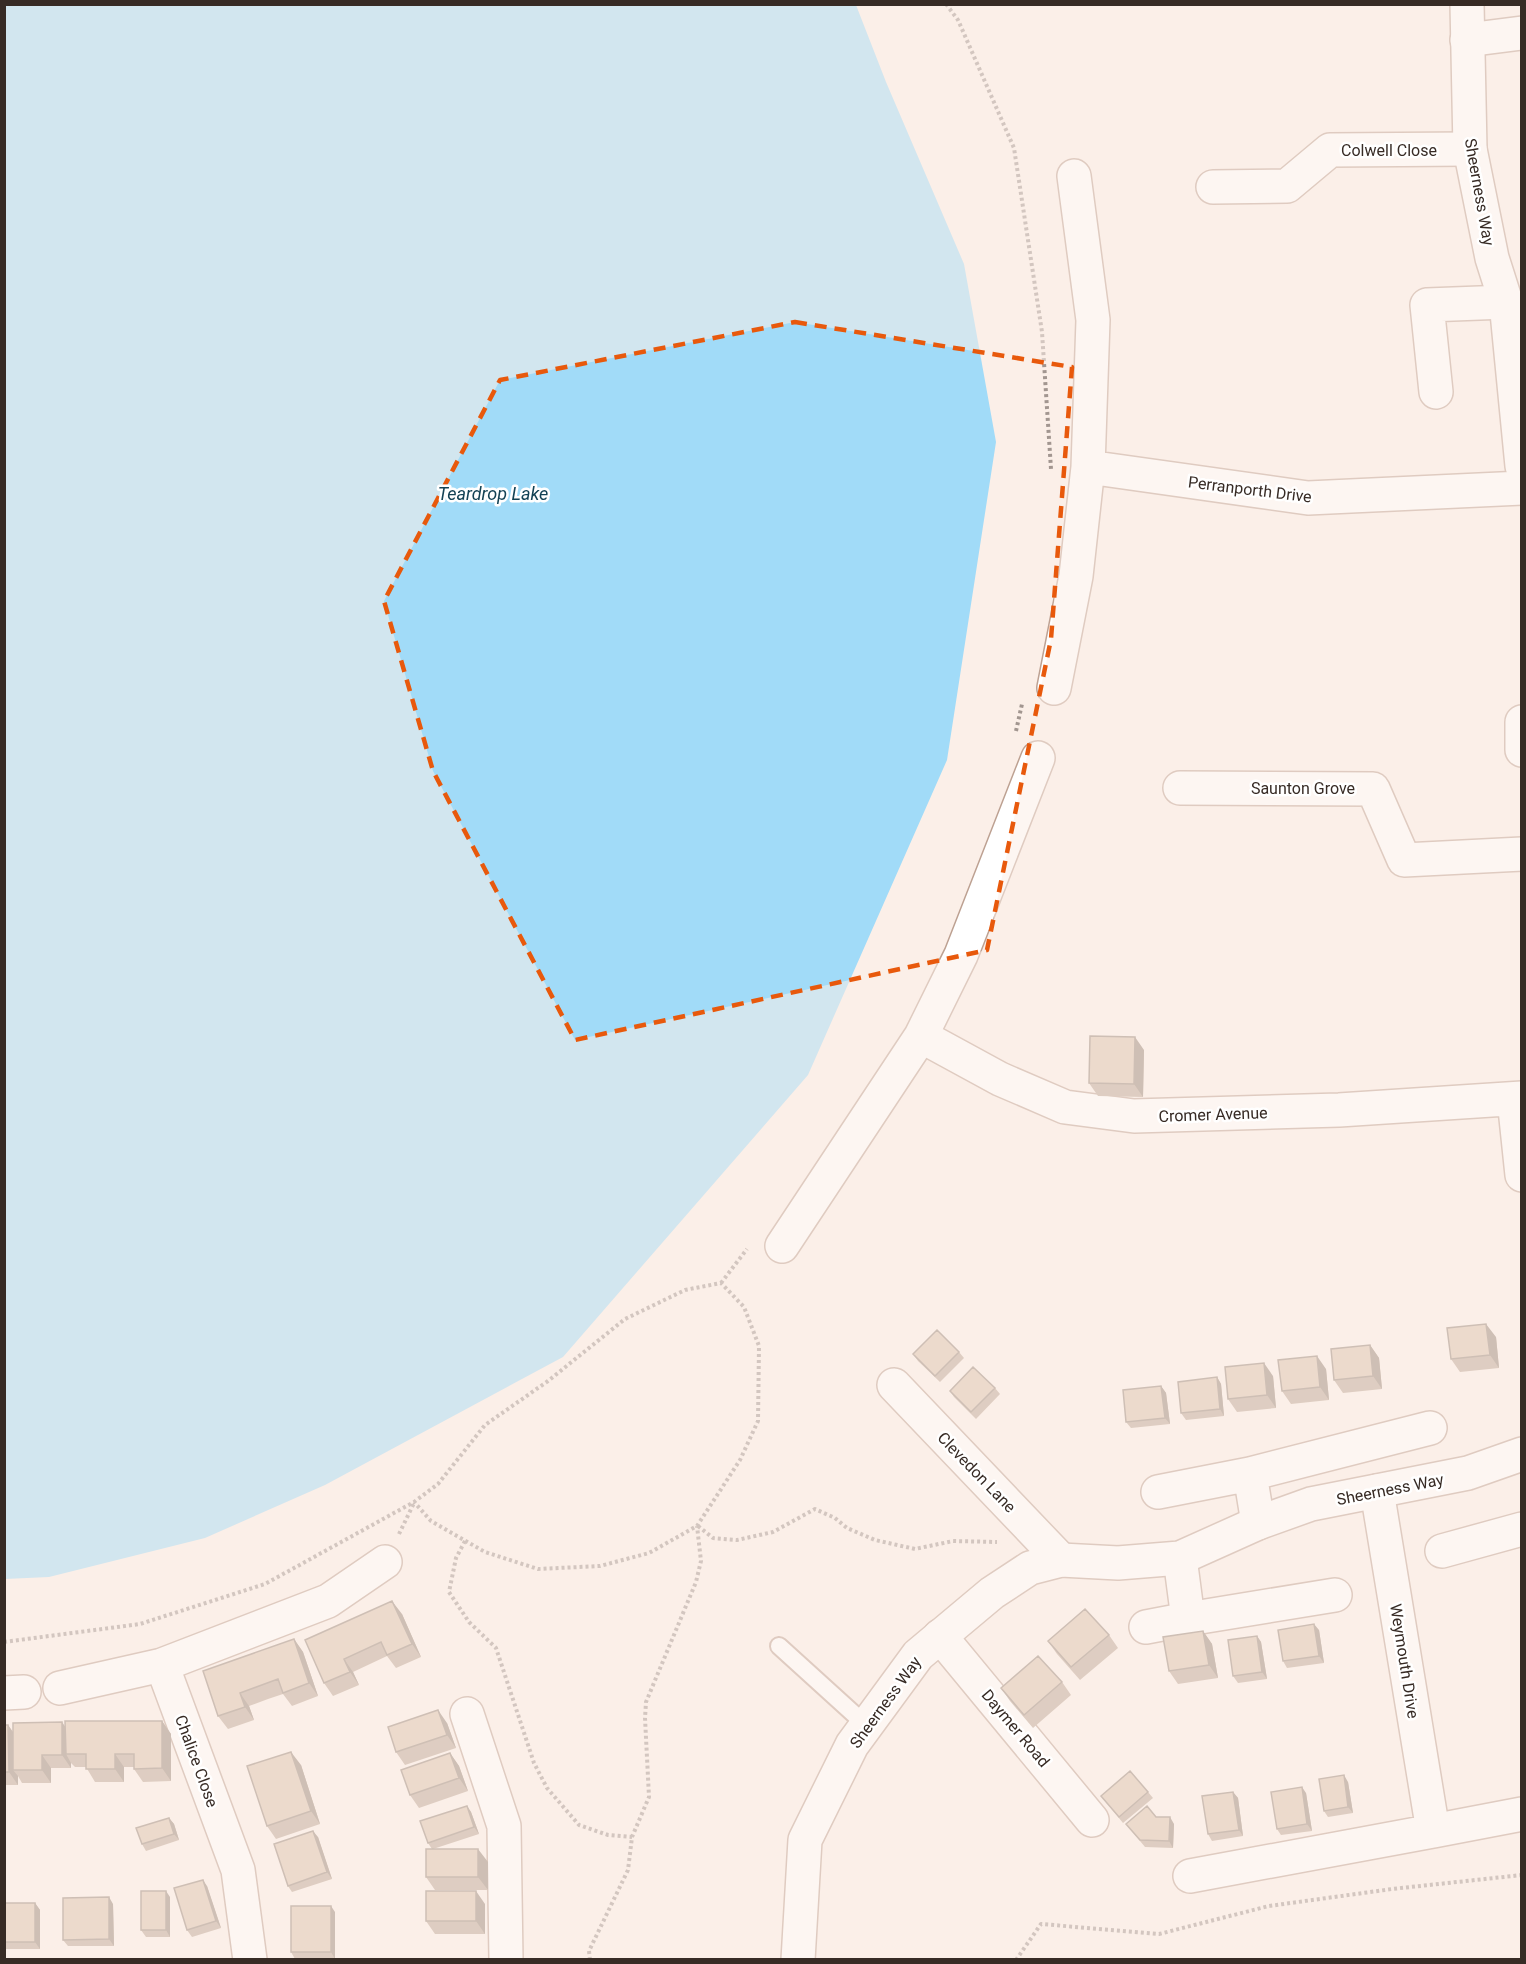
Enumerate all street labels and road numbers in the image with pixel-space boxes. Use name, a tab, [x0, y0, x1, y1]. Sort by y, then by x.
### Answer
street label: Sheerness Way	[1461, 137, 1498, 248]
street label: Colwell Close	[1341, 141, 1437, 160]
street label: Perranporth Drive	[1187, 472, 1313, 507]
street label: Saunton Grove	[1251, 779, 1355, 798]
street label: Cromer Avenue	[1158, 1103, 1268, 1126]
street label: Clevedon Lane	[934, 1428, 1020, 1517]
street label: Sheerness Way	[1335, 1470, 1446, 1509]
street label: Weymouth Drive	[1386, 1602, 1423, 1720]
street label: Sheerness Way	[846, 1652, 925, 1752]
street label: Daymer Road	[978, 1686, 1054, 1771]
street label: Chalice Close	[171, 1712, 222, 1810]

